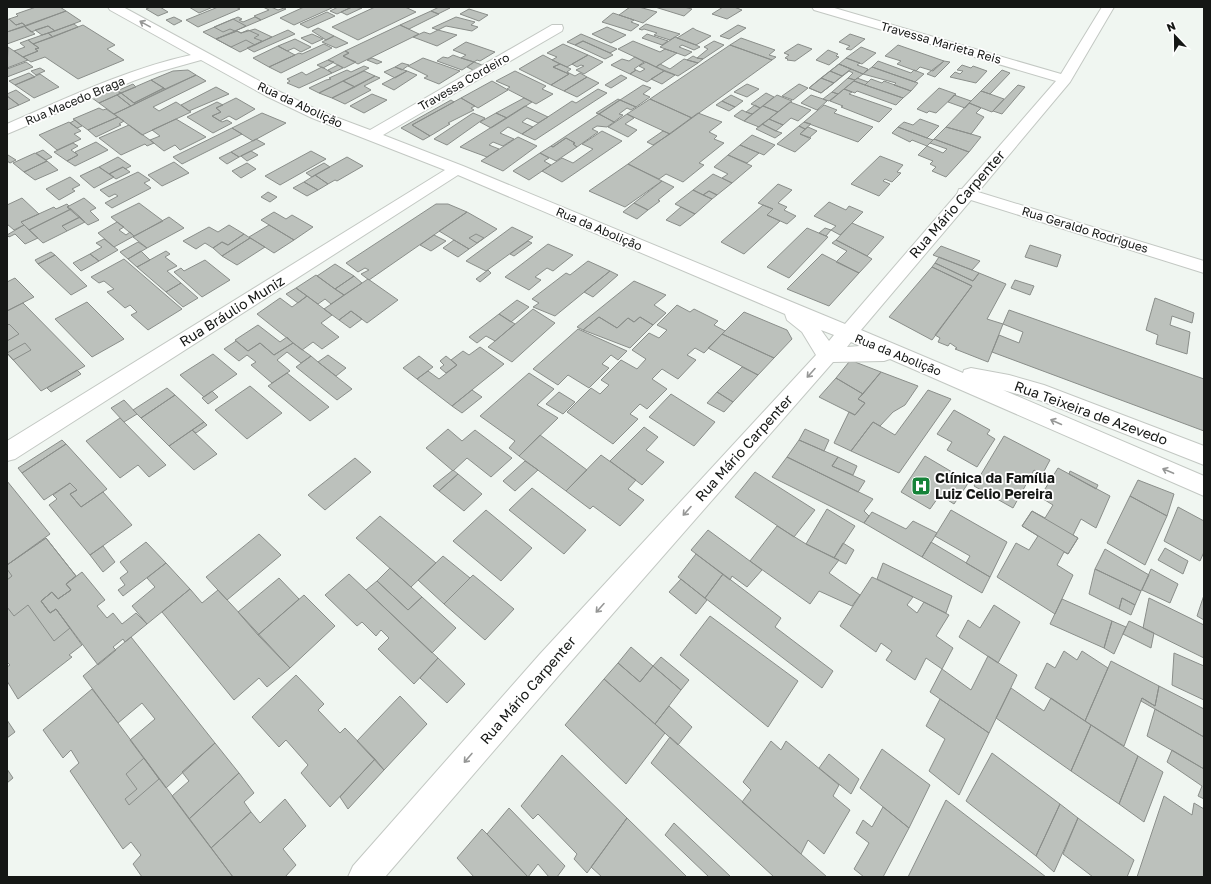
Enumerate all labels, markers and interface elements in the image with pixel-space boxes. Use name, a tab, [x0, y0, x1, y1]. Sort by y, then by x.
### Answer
north arrow	[1155, 16, 1195, 56]
street label: Travessa Marieta Reis	[879, 18, 1003, 67]
text: N	[1165, 19, 1177, 34]
one-way arrow	[139, 20, 151, 28]
street label: Travessa Cordeiro	[416, 49, 512, 114]
street label: Rua Macedo Braga	[23, 73, 127, 128]
street label: Rua da Abolição	[255, 78, 345, 131]
street label: Rua Mário Carpenter	[905, 146, 1008, 261]
street label: Rua Geraldo Rodrigues	[1020, 203, 1150, 256]
street label: Rua da Abolição	[554, 204, 645, 253]
street label: Rua Bráulio Muniz	[176, 271, 287, 350]
street label: Rua da Abolição	[853, 330, 944, 379]
one-way arrow	[806, 368, 816, 378]
street label: Rua Teixeira de Azevedo	[1012, 377, 1170, 448]
street label: Rua Mário Carpenter	[691, 391, 796, 504]
one-way arrow	[1050, 418, 1062, 426]
one-way arrow	[1163, 466, 1175, 474]
place label: Clínica da Família Luiz Celio Pereira	[935, 469, 1055, 502]
hospital icon: Clínica da Família Luiz Celio Pereira	[910, 475, 932, 497]
one-way arrow	[682, 506, 691, 516]
one-way arrow	[595, 603, 605, 613]
street label: Rua Mário Carpenter	[476, 632, 579, 747]
one-way arrow	[464, 753, 473, 763]

